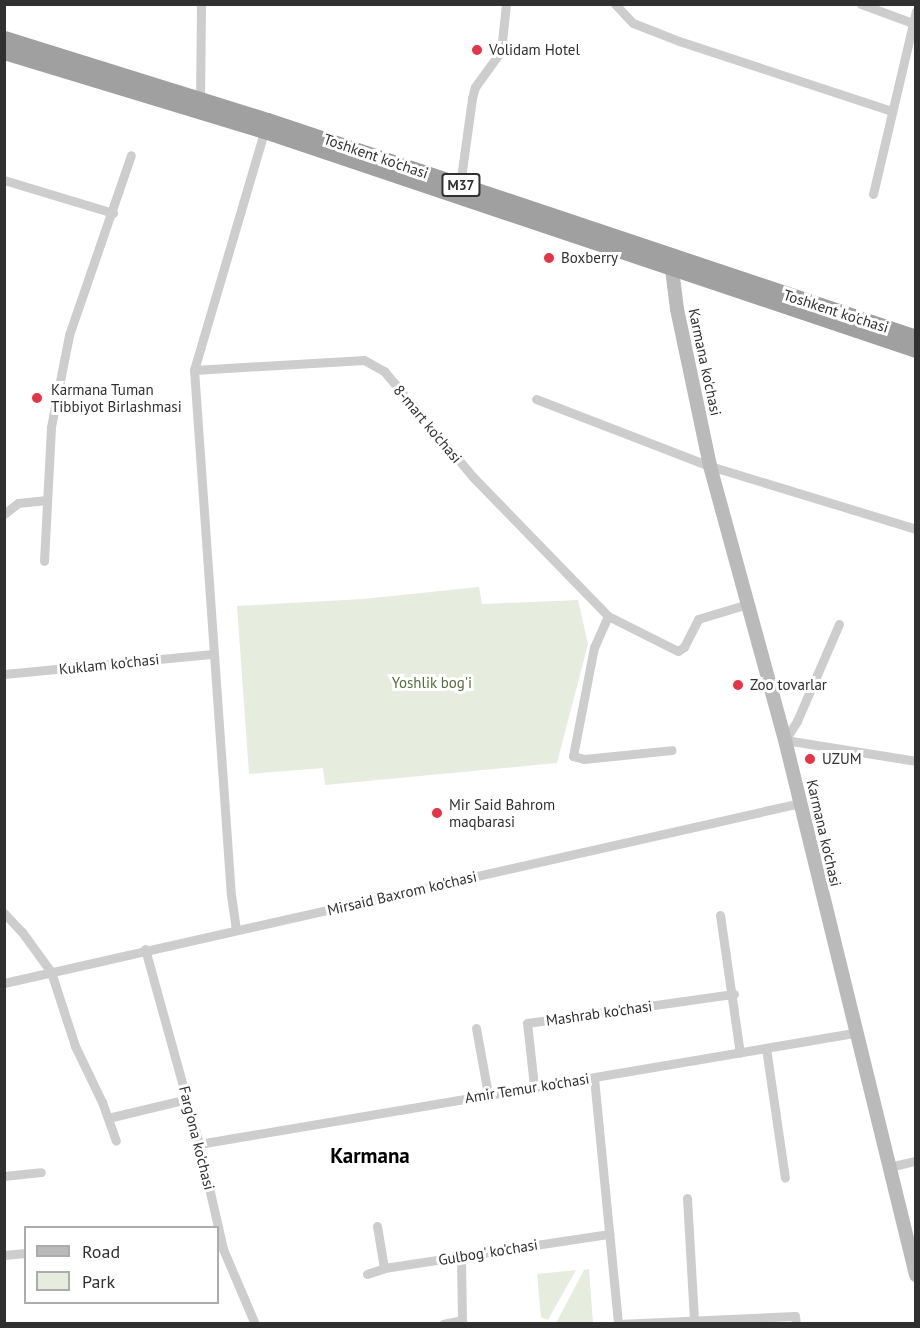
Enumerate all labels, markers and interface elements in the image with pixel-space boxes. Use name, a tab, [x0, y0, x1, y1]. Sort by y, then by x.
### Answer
place label: Volidam Hotel	[489, 41, 580, 59]
marker: Volidam Hotel	[470, 43, 484, 57]
street label: Toshkent ko'chasi	[321, 130, 431, 182]
road number: M37	[440, 174, 482, 196]
place label: Boxberry	[561, 249, 618, 267]
marker: Boxberry	[542, 251, 556, 265]
street label: Toshkent ko'chasi	[781, 286, 891, 336]
street label: Karmana ko'chasi	[685, 307, 725, 417]
place label: Karmana Tuman Tibbiyot Birlashmasi	[51, 380, 182, 415]
street label: 8-mart ko'chasi	[390, 381, 466, 467]
marker: Karmana Tuman Tibbiyot Birlashmasi	[28, 389, 46, 407]
street label: Kuklam ko'chasi	[58, 650, 160, 678]
park label: Yoshlik bog'i	[392, 674, 472, 692]
place label: Zoo tovarlar	[750, 676, 827, 694]
marker: Zoo tovarlar	[731, 678, 745, 692]
place label: UZUM	[822, 750, 862, 768]
marker: UZUM	[803, 752, 817, 766]
street label: Karmana ko'chasi	[803, 778, 845, 888]
place label: Mir Said Bahrom maqbarasi	[449, 795, 555, 830]
marker: Mir Said Bahrom maqbarasi	[430, 806, 444, 820]
street label: Mirsaid Baxrom ko'chasi	[326, 867, 478, 919]
street label: Mashrab ko'chasi	[545, 997, 653, 1029]
street label: Amir Temur ko'chasi	[463, 1069, 591, 1107]
street label: Farg'ona ko'chasi	[175, 1084, 219, 1192]
district label: Karmana	[330, 1143, 410, 1169]
legend	[24, 1226, 219, 1304]
street label: Gulbog' ko'chasi	[436, 1235, 540, 1269]
text: Road	[82, 1240, 120, 1263]
text: Park	[82, 1270, 115, 1293]

